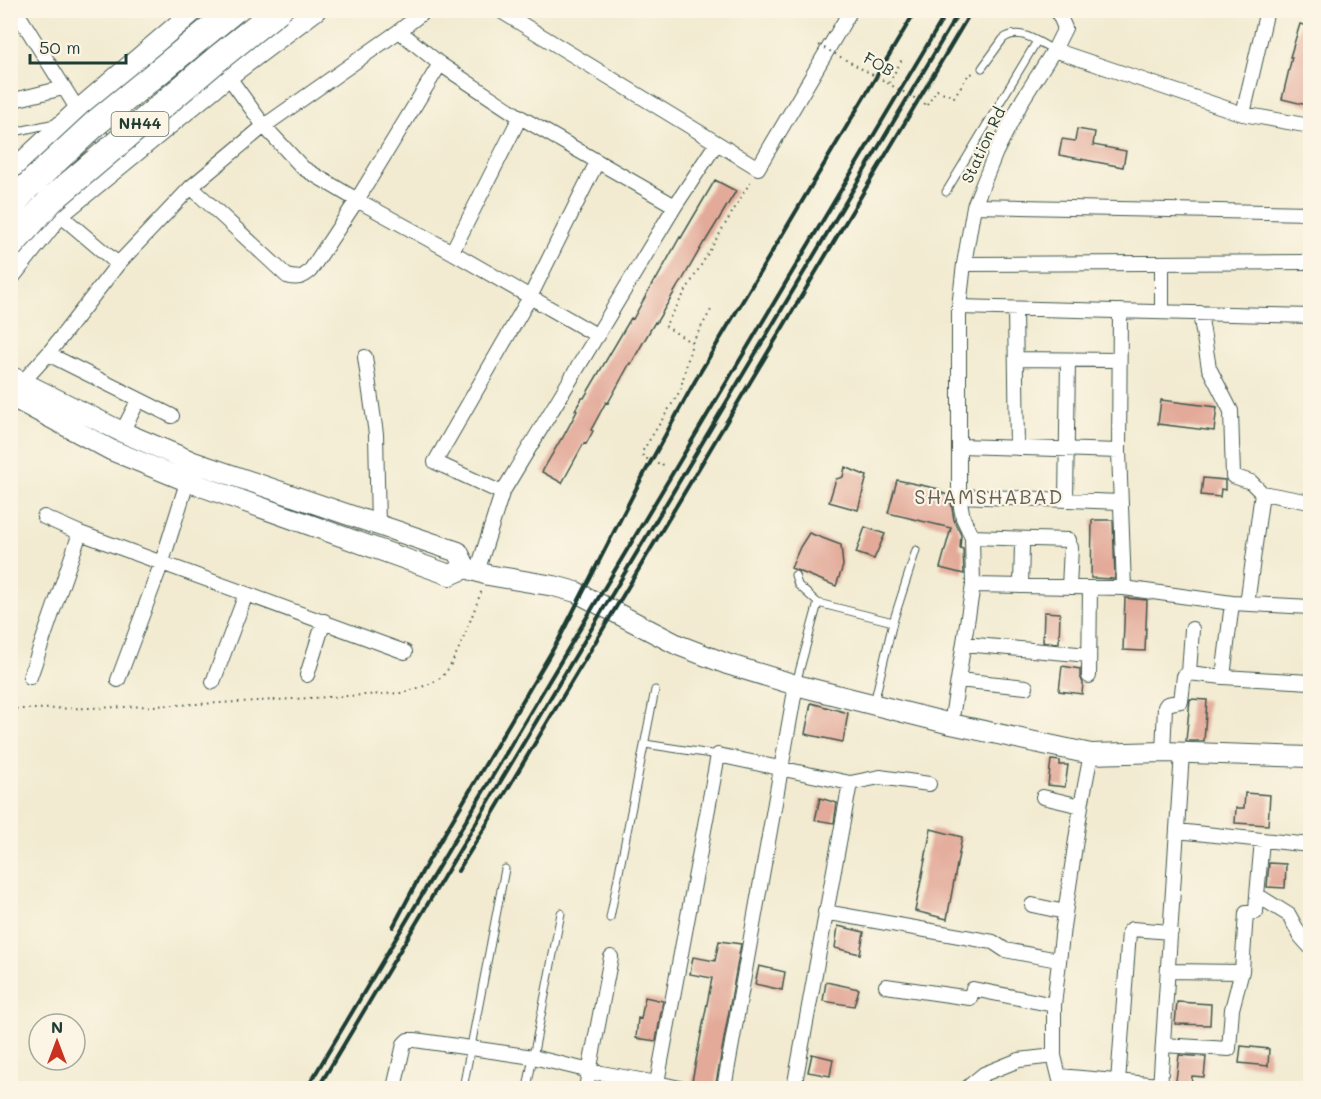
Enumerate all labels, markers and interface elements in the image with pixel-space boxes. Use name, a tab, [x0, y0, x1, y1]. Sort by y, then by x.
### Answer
scale bar	[30, 27, 126, 65]
text: 50 m	[39, 35, 81, 59]
street label: FOB	[860, 47, 898, 80]
street label: Station Rd	[956, 103, 1009, 186]
road number: NH44	[112, 112, 168, 136]
district label: SHAMSHABAD	[914, 483, 1064, 509]
north arrow	[27, 1012, 87, 1072]
text: N	[51, 1016, 63, 1037]

